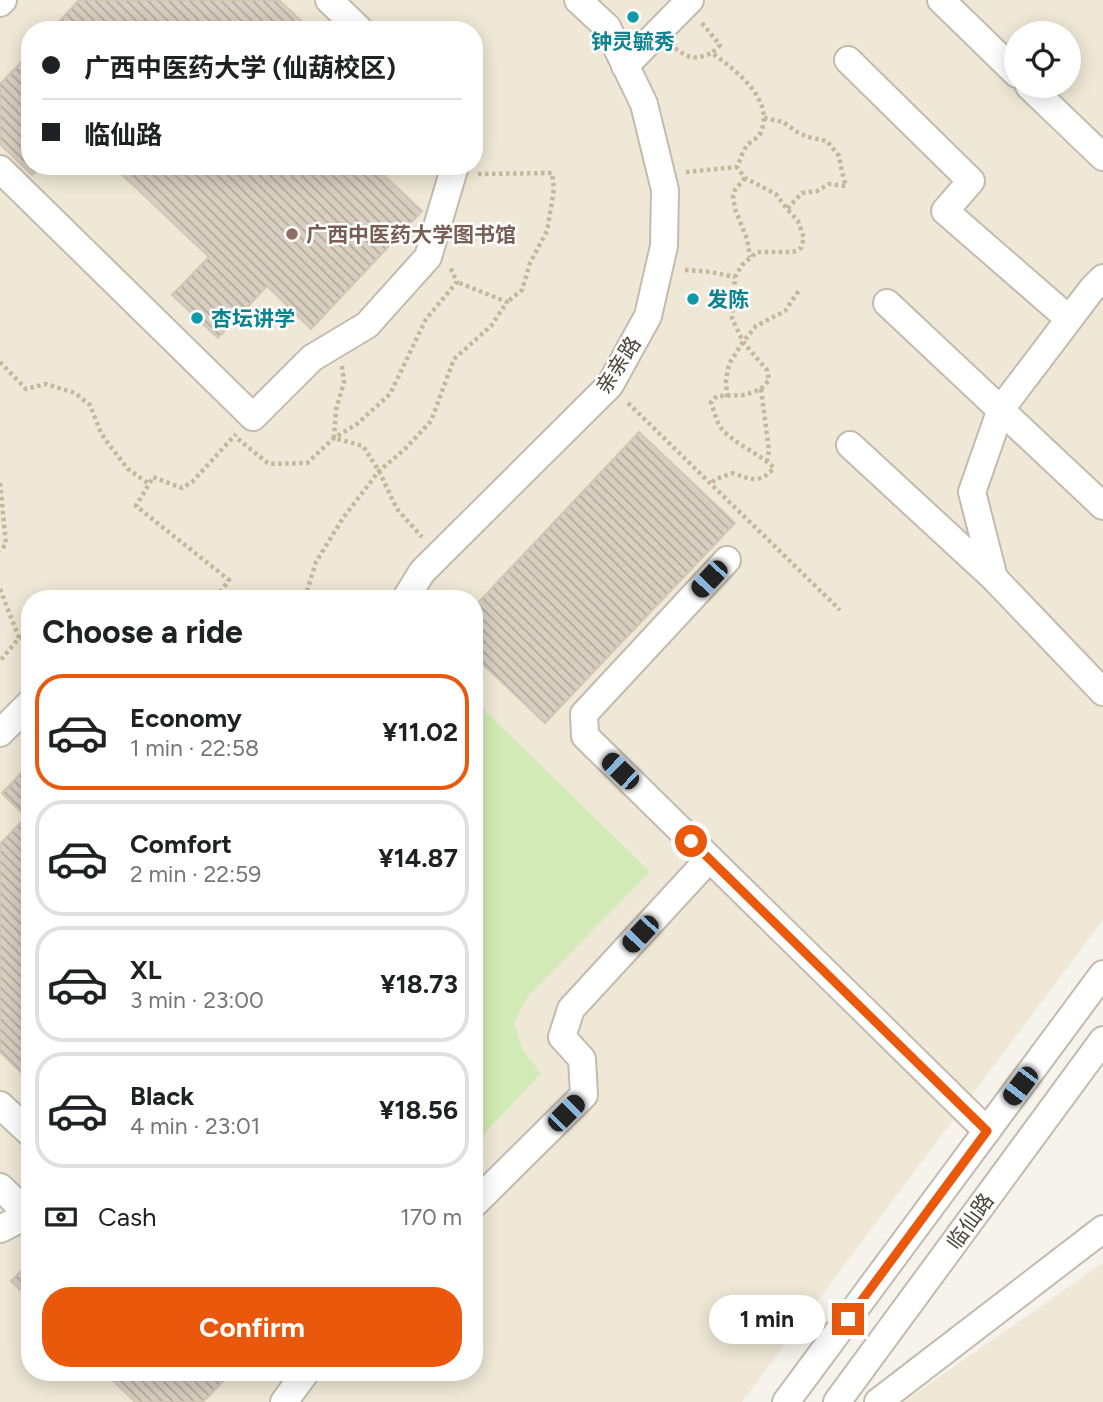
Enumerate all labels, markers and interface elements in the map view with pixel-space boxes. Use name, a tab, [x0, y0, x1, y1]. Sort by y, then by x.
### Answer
marker: 钟灵毓秀	[625, 9, 641, 25]
map controls	[1004, 21, 1081, 98]
button: locate	[1004, 21, 1081, 98]
place label: 钟灵毓秀	[591, 29, 675, 54]
text: 广西中医药大学 (仙葫校区)	[84, 52, 396, 84]
text: 临仙路	[84, 119, 162, 151]
place label: 广西中医药大学图书馆	[306, 222, 516, 247]
marker: 广西中医药大学图书馆	[284, 226, 300, 242]
place label: 发陈	[707, 287, 749, 312]
marker: 发陈	[685, 291, 701, 307]
place label: 杏坛讲学	[211, 306, 295, 331]
marker: 杏坛讲学	[189, 310, 205, 326]
street label: 亲亲路	[590, 332, 646, 398]
car	[687, 556, 732, 602]
text: Choose a ride	[42, 613, 243, 651]
icon: car	[46, 701, 109, 764]
text: Economy	[130, 702, 242, 734]
text: ¥11.02	[382, 716, 458, 748]
text: 1 min · 22:58	[130, 734, 259, 762]
car	[598, 749, 643, 793]
route start	[675, 825, 707, 857]
icon: car	[46, 827, 109, 890]
text: Comfort	[130, 828, 232, 860]
text: ¥14.87	[378, 842, 458, 874]
text: 2 min · 22:59	[130, 860, 261, 888]
car	[618, 911, 663, 957]
icon: car	[46, 953, 109, 1016]
text: XL	[130, 954, 162, 986]
text: ¥18.73	[380, 968, 458, 1000]
text: 3 min · 23:00	[130, 986, 264, 1014]
car	[999, 1063, 1042, 1109]
icon: car	[46, 1079, 109, 1142]
text: Black	[130, 1080, 194, 1112]
car	[544, 1091, 589, 1135]
text: ¥18.56	[379, 1094, 458, 1126]
text: 4 min · 23:01	[130, 1112, 260, 1140]
street label: 临仙路	[941, 1188, 999, 1254]
icon: cash	[42, 1198, 80, 1236]
text: Cash	[98, 1201, 157, 1233]
text: 170 m	[400, 1203, 462, 1231]
button: Confirm	[42, 1287, 462, 1367]
callout: 1 min	[708, 1294, 824, 1344]
route end	[832, 1303, 864, 1335]
text: 1 min	[740, 1305, 794, 1333]

